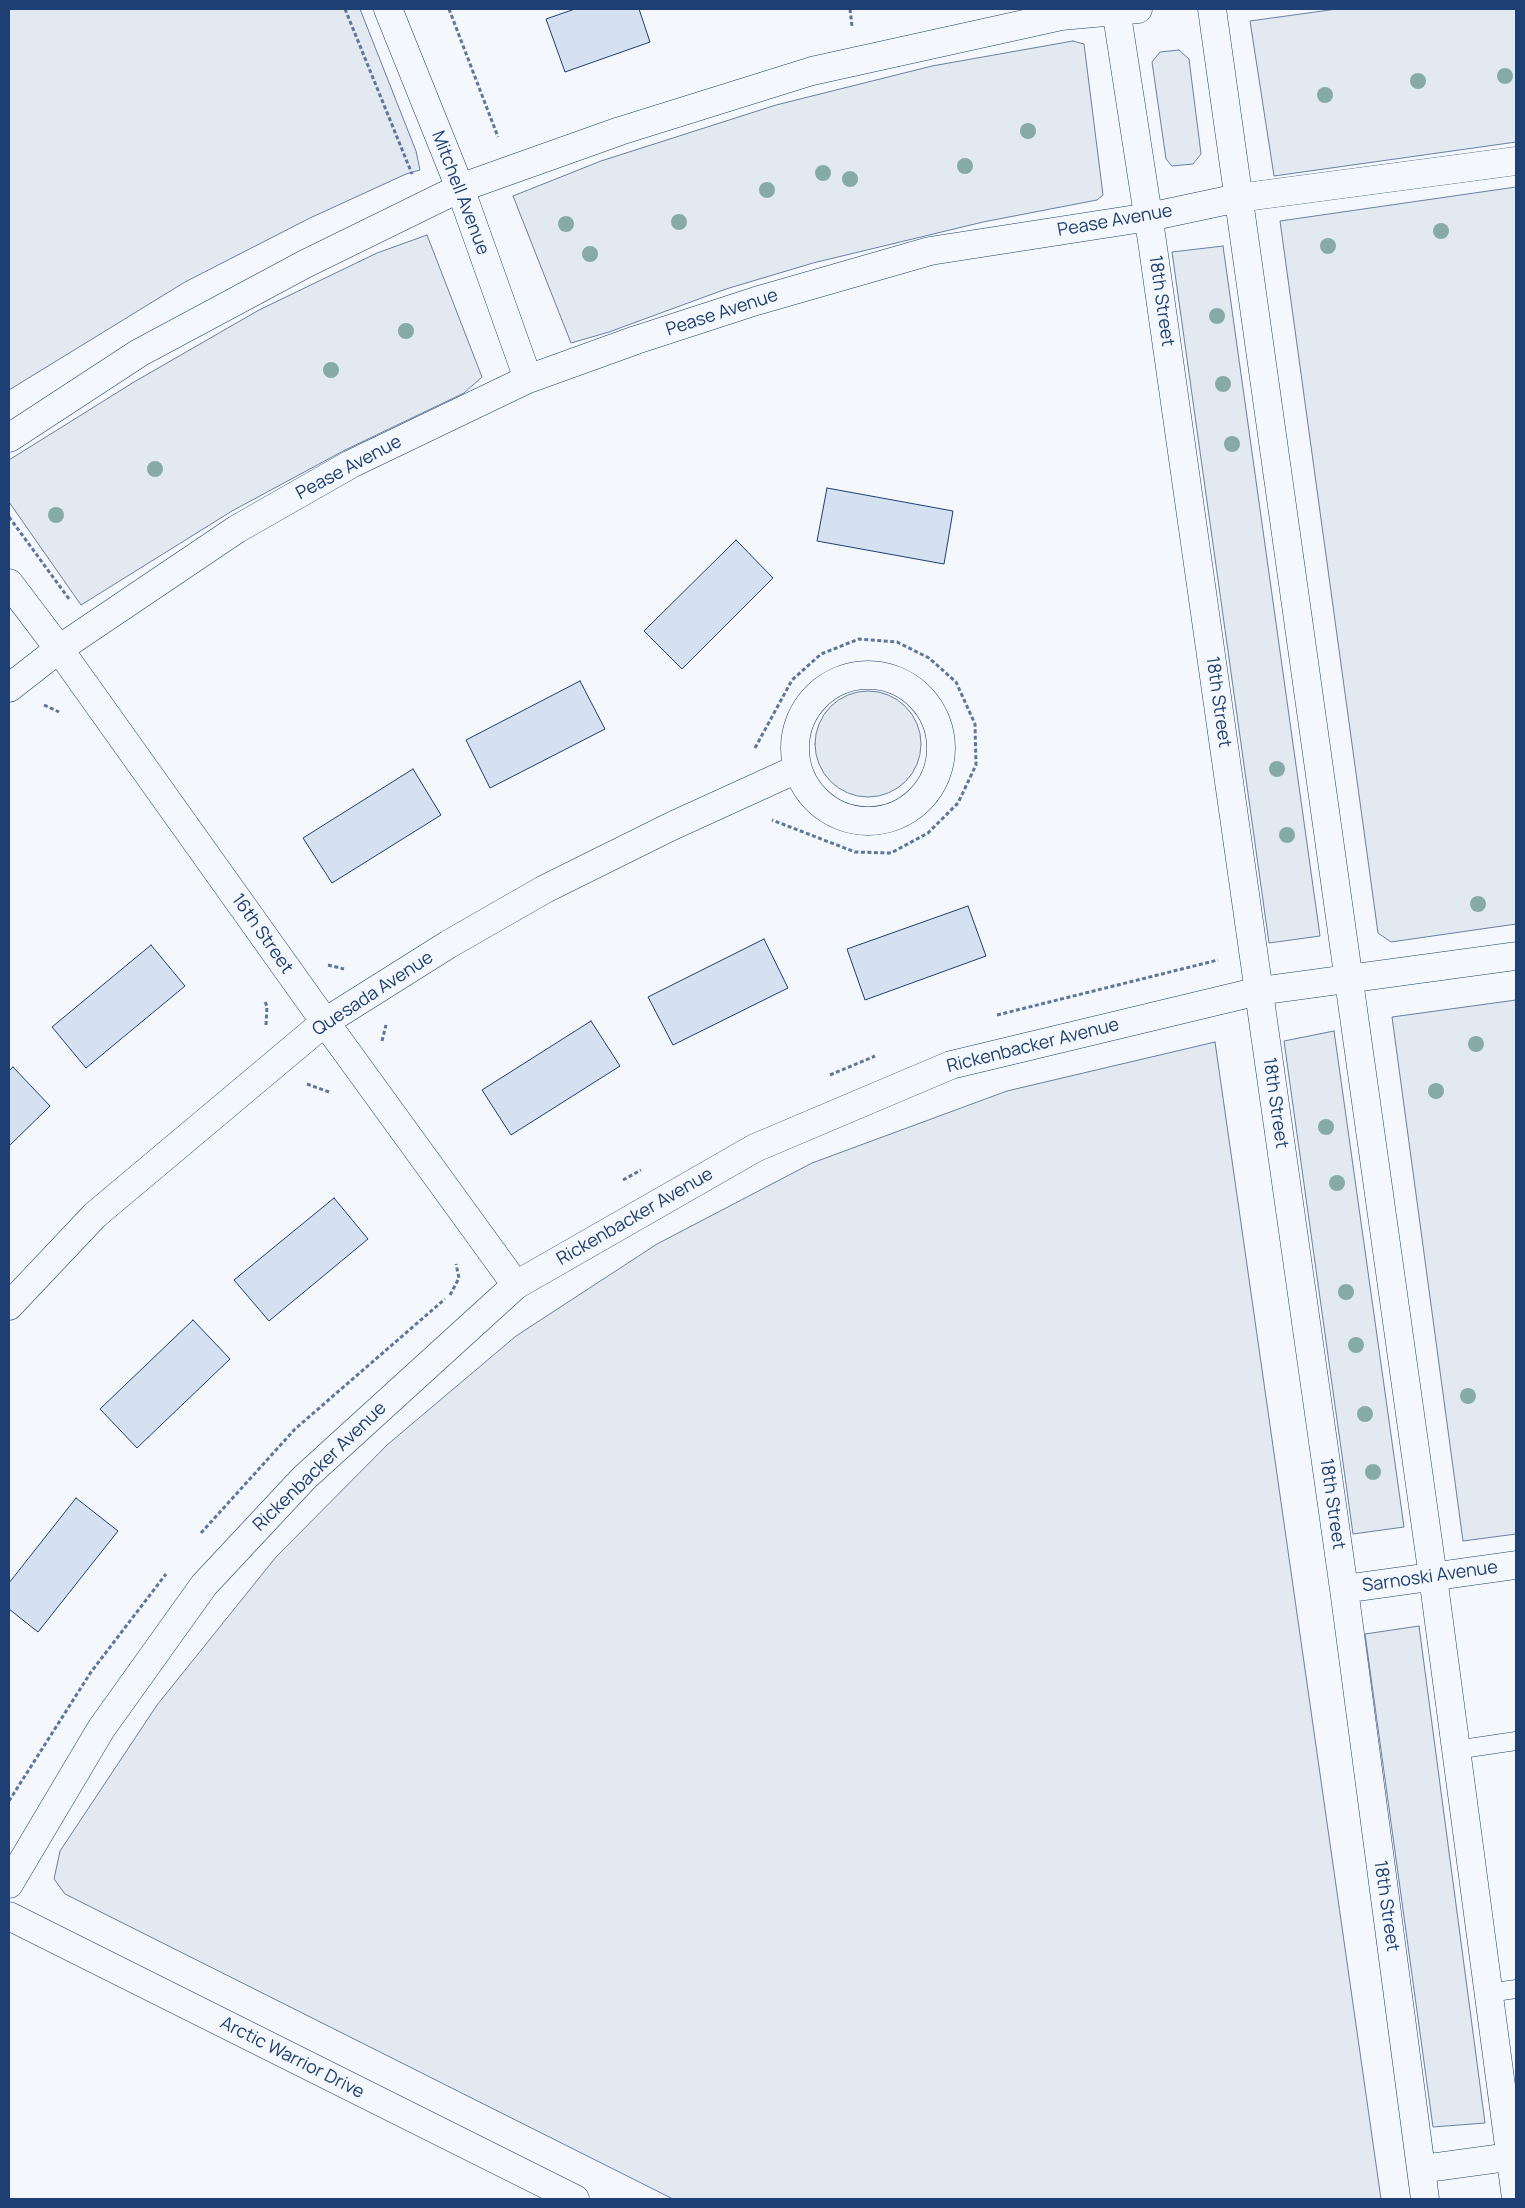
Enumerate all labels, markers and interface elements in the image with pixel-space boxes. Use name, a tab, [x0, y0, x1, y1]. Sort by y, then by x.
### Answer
street label: Mitchell Avenue	[426, 128, 494, 258]
street label: Pease Avenue	[1056, 200, 1174, 242]
street label: 18th Street	[1144, 254, 1178, 348]
street label: Pease Avenue	[663, 285, 781, 341]
street label: Pease Avenue	[293, 431, 405, 505]
street label: 18th Street	[1201, 655, 1235, 749]
street label: 16th Street	[227, 890, 297, 978]
street label: Quesada Avenue	[309, 947, 437, 1041]
street label: Rickenbacker Avenue	[945, 1014, 1121, 1078]
street label: 18th Street	[1258, 1056, 1292, 1150]
street label: Rickenbacker Avenue	[553, 1163, 717, 1271]
street label: Rickenbacker Avenue	[249, 1398, 391, 1536]
street label: 18th Street	[1315, 1457, 1349, 1551]
street label: Sarnoski Avenue	[1361, 1557, 1499, 1597]
street label: 18th Street	[1369, 1859, 1403, 1953]
street label: Arctic Warrior Drive	[216, 2012, 368, 2104]

